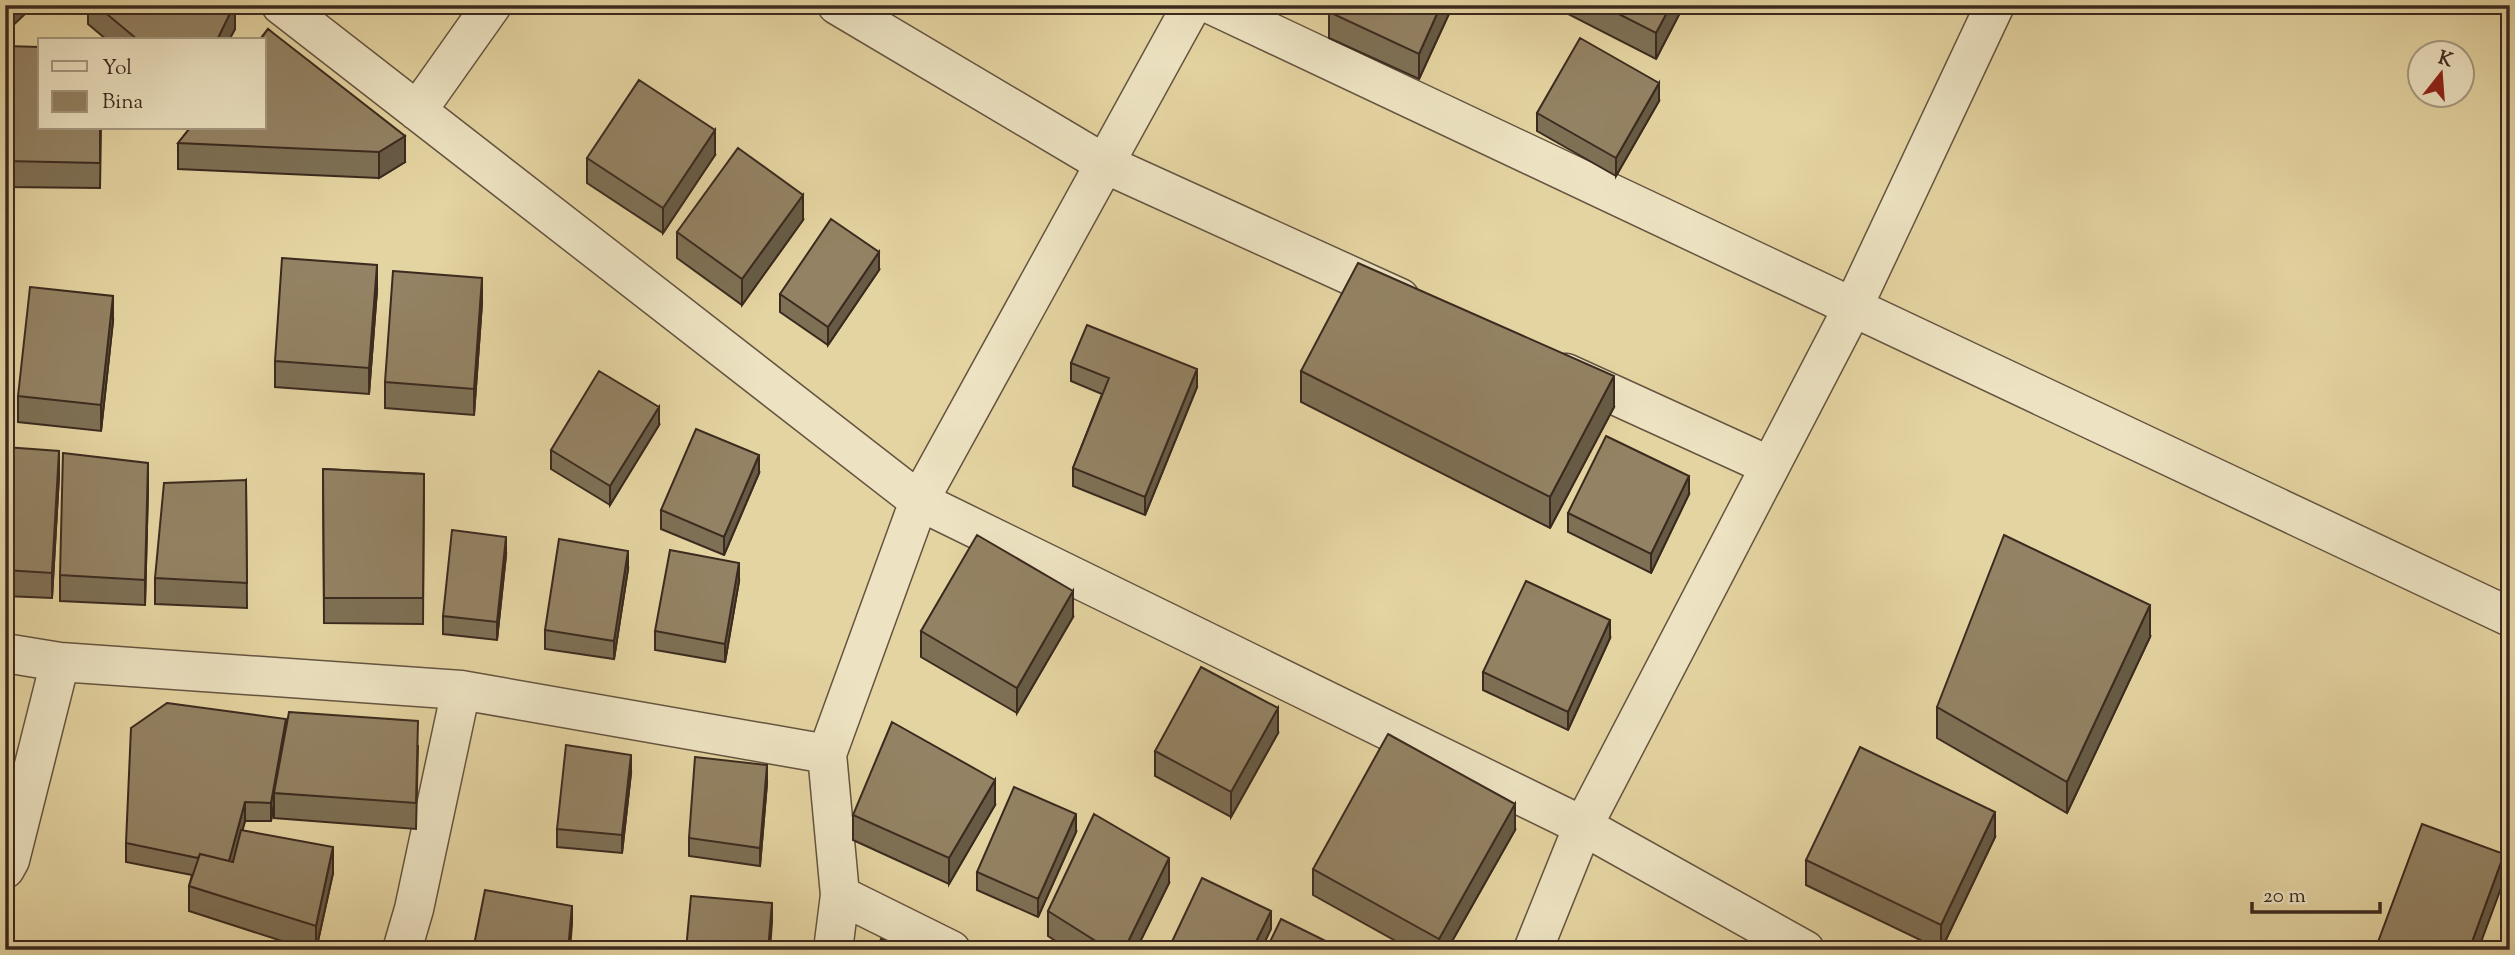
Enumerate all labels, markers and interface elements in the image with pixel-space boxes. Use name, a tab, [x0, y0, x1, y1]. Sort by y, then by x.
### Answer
legend	[38, 38, 266, 130]
north arrow	[2406, 38, 2476, 108]
text: K	[2435, 45, 2456, 75]
text: Yol	[102, 54, 132, 84]
text: Bina	[102, 88, 144, 118]
scale bar	[2252, 871, 2380, 915]
text: 20 m	[2263, 882, 2306, 912]

